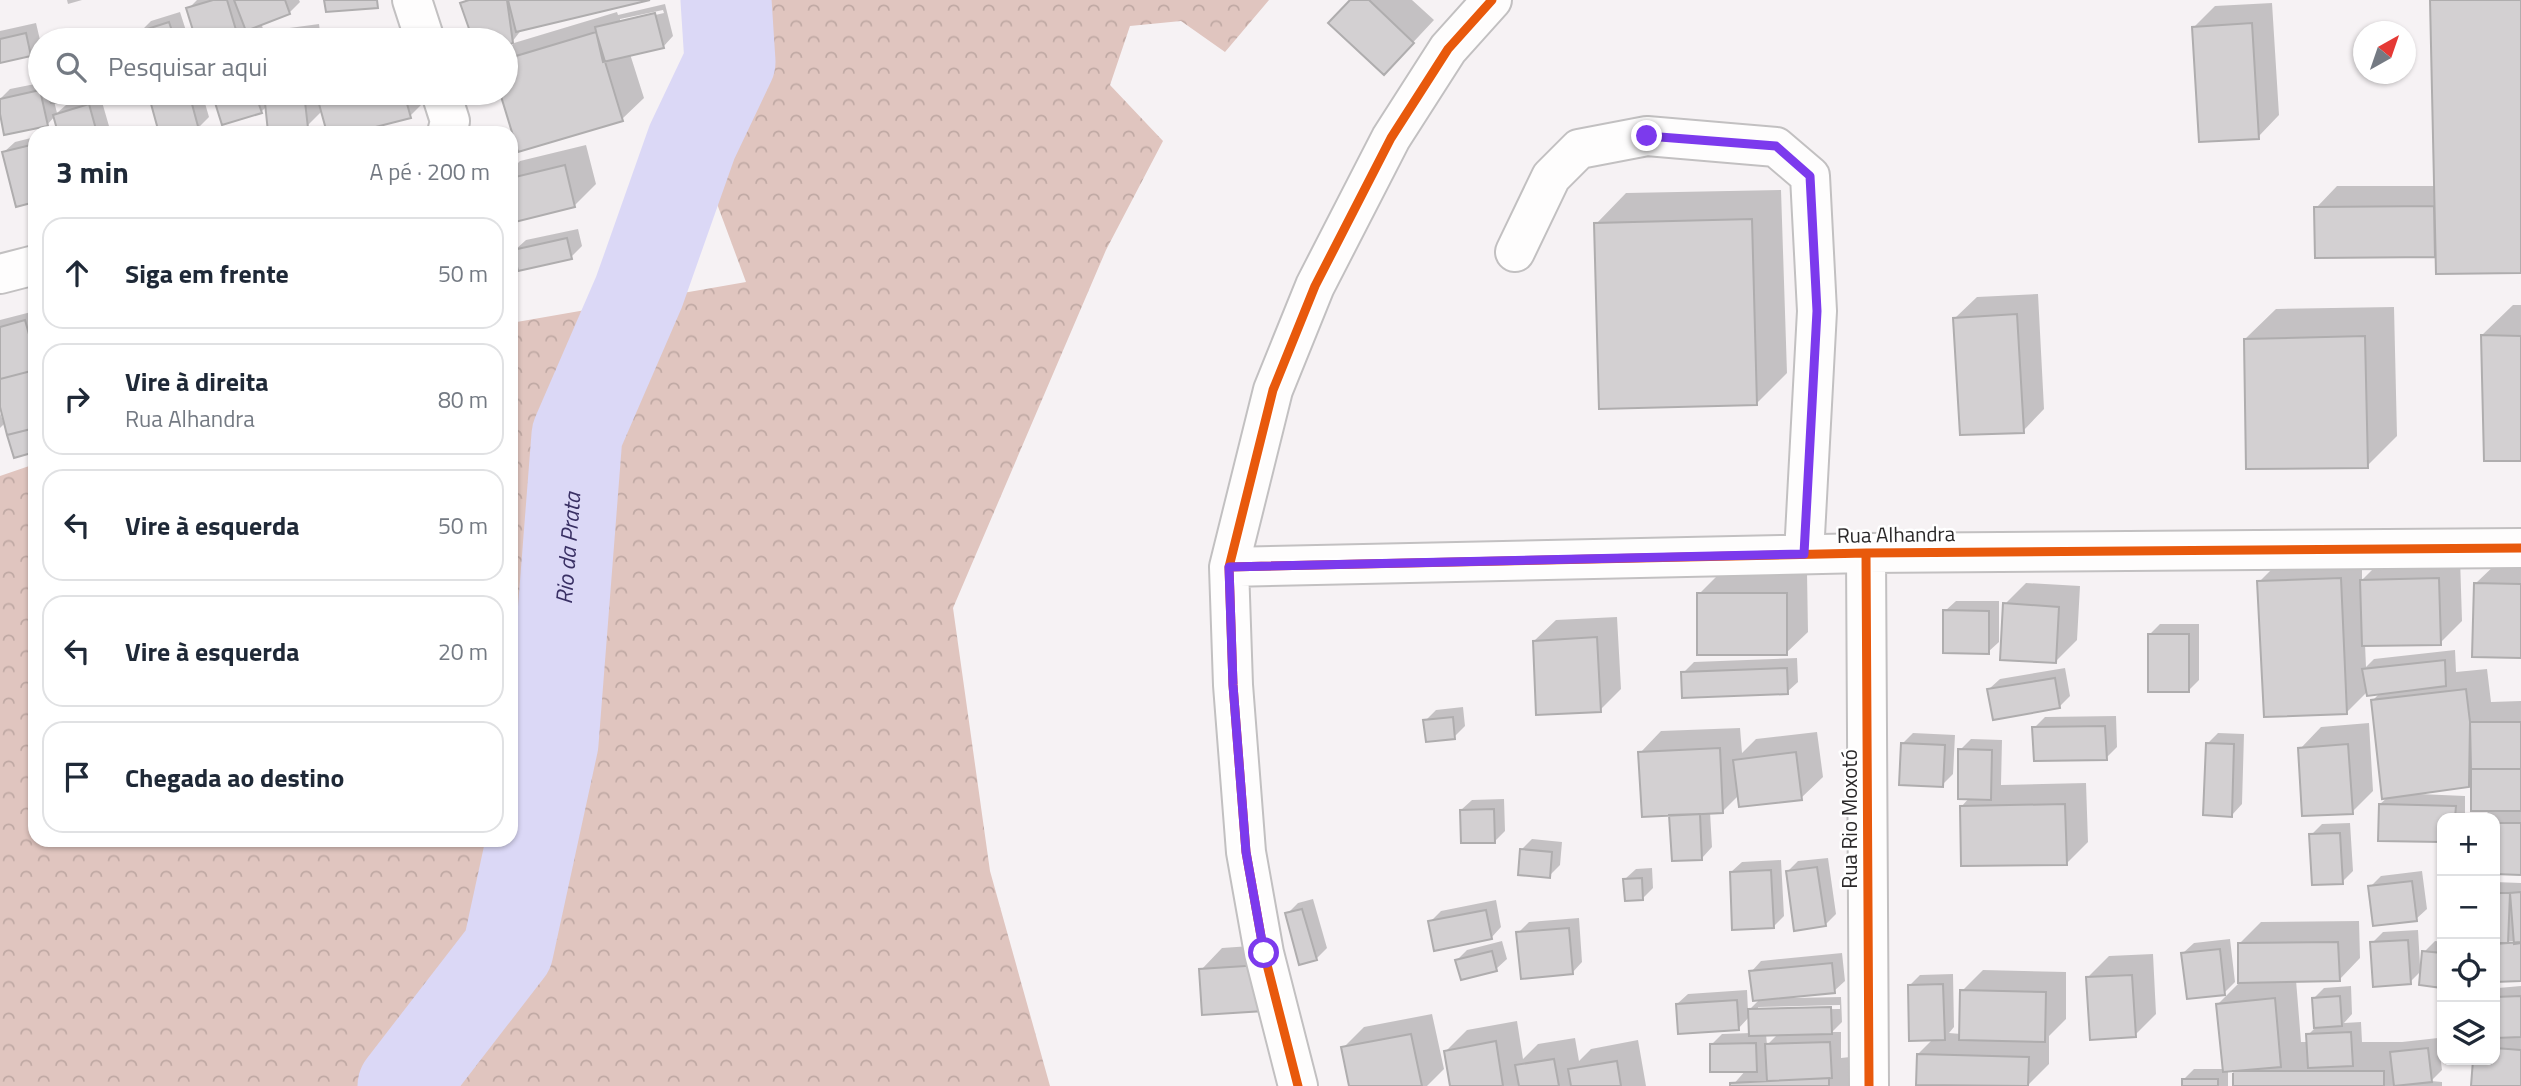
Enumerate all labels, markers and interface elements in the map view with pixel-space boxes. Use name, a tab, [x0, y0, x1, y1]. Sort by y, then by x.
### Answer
north arrow	[2353, 21, 2416, 84]
search box	[28, 28, 518, 105]
text: Pesquisar aqui	[108, 47, 268, 86]
icon: search	[52, 48, 90, 86]
route end	[1631, 120, 1662, 151]
text: 3 min	[56, 149, 129, 195]
text: A pé · 200 m	[369, 154, 490, 189]
icon: ahead	[58, 254, 96, 292]
text: Siga em frente	[125, 254, 289, 293]
text: 50 m	[438, 256, 488, 291]
text: Vire à direita	[125, 362, 268, 401]
icon: right	[58, 380, 96, 418]
text: 80 m	[438, 382, 488, 417]
text: Rua Alhandra	[125, 401, 255, 436]
water label: Rio da Prata	[546, 489, 590, 605]
icon: left	[58, 506, 96, 544]
text: Vire à esquerda	[125, 506, 300, 545]
text: 50 m	[438, 508, 488, 543]
street label: Rua Alhandra	[1836, 517, 1956, 551]
icon: left	[58, 632, 96, 670]
text: Vire à esquerda	[125, 632, 300, 671]
text: 20 m	[438, 634, 488, 669]
street label: Rua Rio Moxotó	[1833, 749, 1865, 889]
icon: arrive	[58, 758, 96, 796]
text: Chegada ao destino	[125, 758, 344, 797]
map controls	[2437, 813, 2500, 1065]
button: +	[2437, 813, 2500, 876]
button: −	[2437, 876, 2500, 939]
route start	[1248, 937, 1279, 968]
button: locate	[2437, 939, 2500, 1002]
button: layers	[2437, 1002, 2500, 1065]

